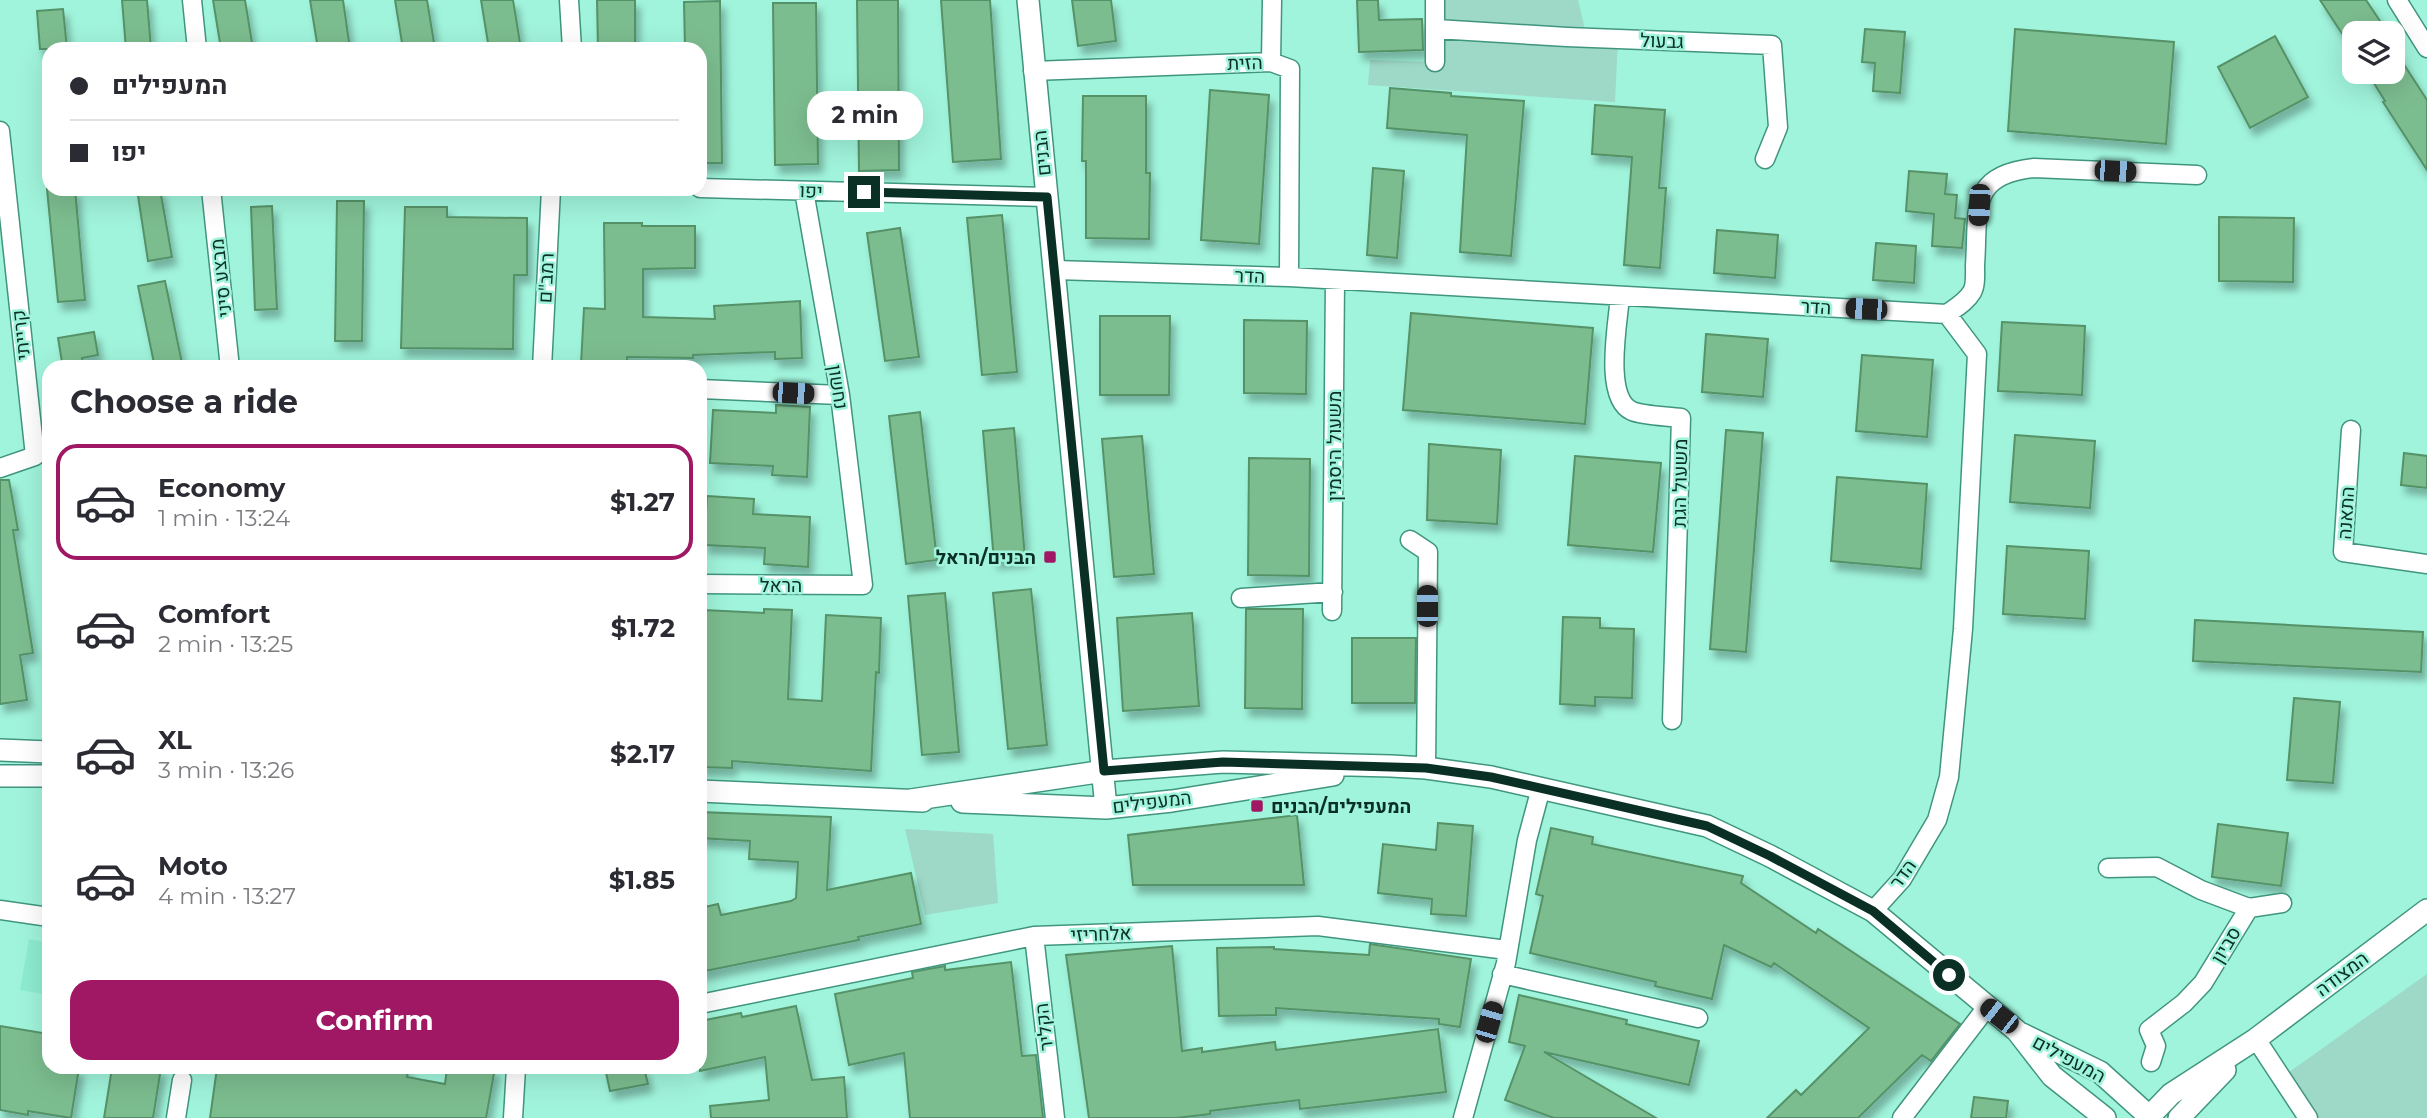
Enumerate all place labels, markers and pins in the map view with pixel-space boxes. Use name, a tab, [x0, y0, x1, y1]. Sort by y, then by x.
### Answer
place label: הבנים/הראל	[936, 546, 1036, 569]
marker: הבנים/הראל	[1042, 549, 1058, 565]
place label: המעפילים/הבנים	[1271, 795, 1411, 818]
marker: המעפילים/הבנים	[1249, 798, 1265, 814]

